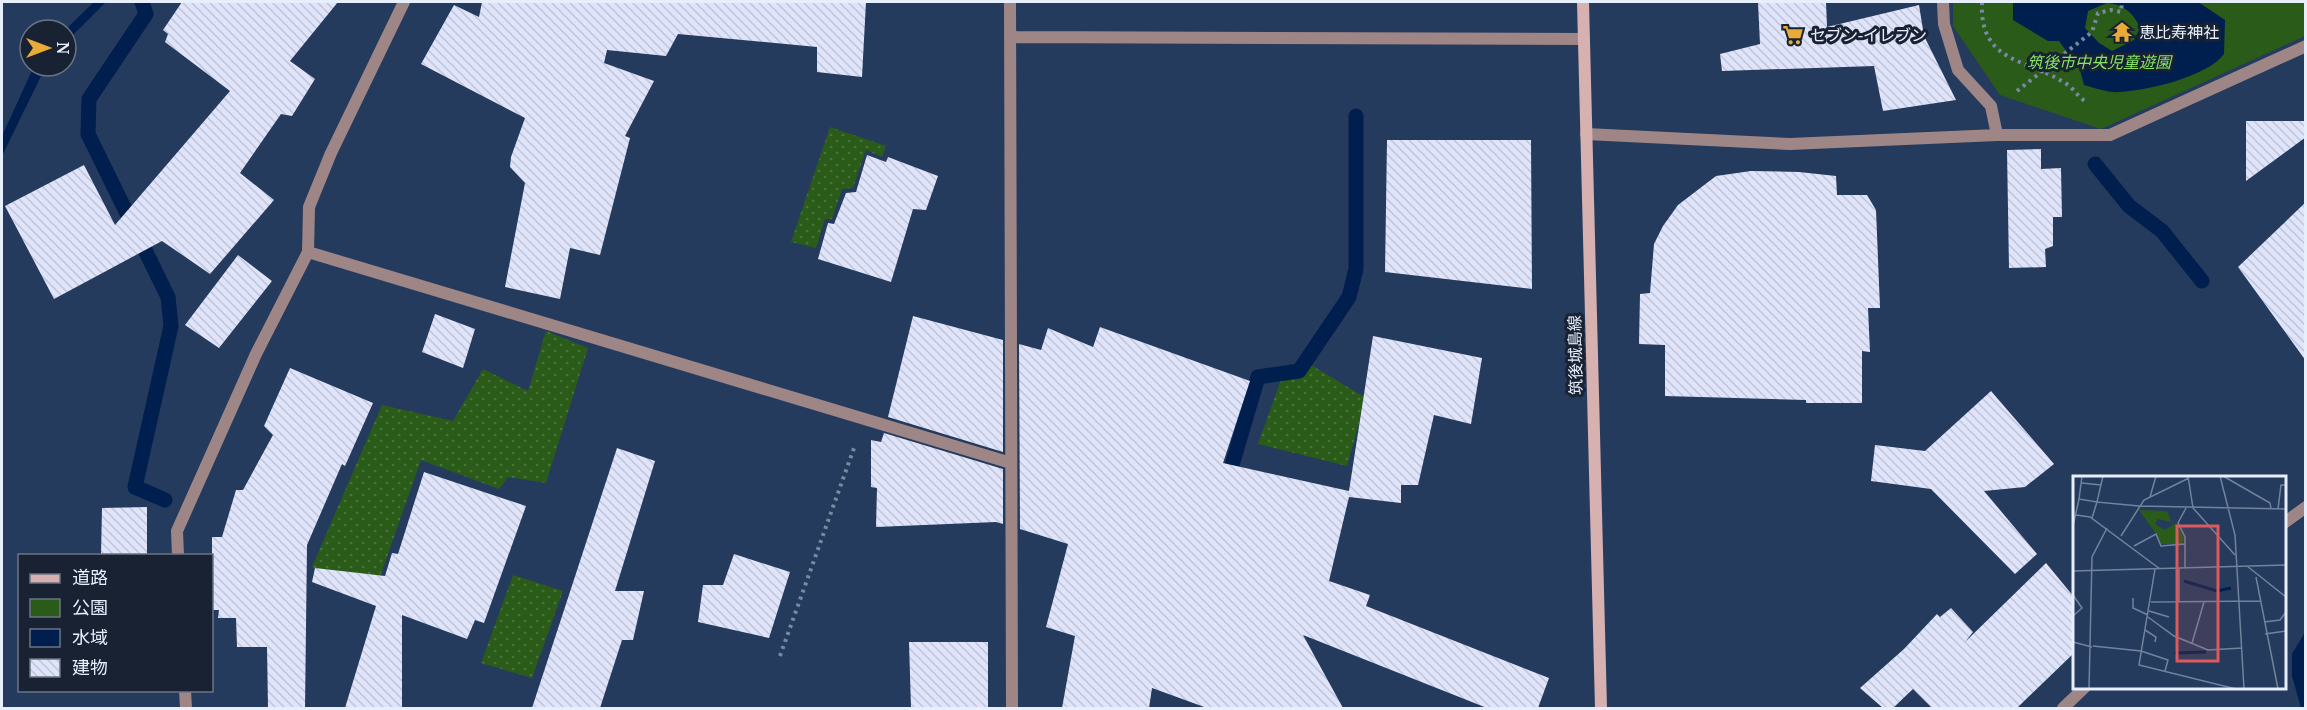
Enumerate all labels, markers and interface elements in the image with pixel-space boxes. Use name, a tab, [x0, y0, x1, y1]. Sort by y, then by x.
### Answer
north arrow	[18, 18, 78, 78]
temple icon: 恵比寿神社	[2110, 20, 2134, 44]
place label: 恵比寿神社	[2139, 21, 2219, 43]
supermarket icon: セブン-イレブン	[1781, 23, 1805, 47]
place label: セブン-イレブン	[1810, 24, 1927, 46]
text: N	[52, 42, 74, 55]
park label: 筑後市中央児童遊園	[2027, 51, 2173, 73]
street label: 筑後城島線	[1563, 315, 1587, 395]
inset map	[2073, 476, 2286, 689]
legend	[18, 554, 213, 692]
text: 道路	[72, 565, 108, 589]
text: 公園	[72, 595, 108, 619]
text: 水域	[72, 625, 108, 649]
text: 建物	[72, 655, 108, 679]

